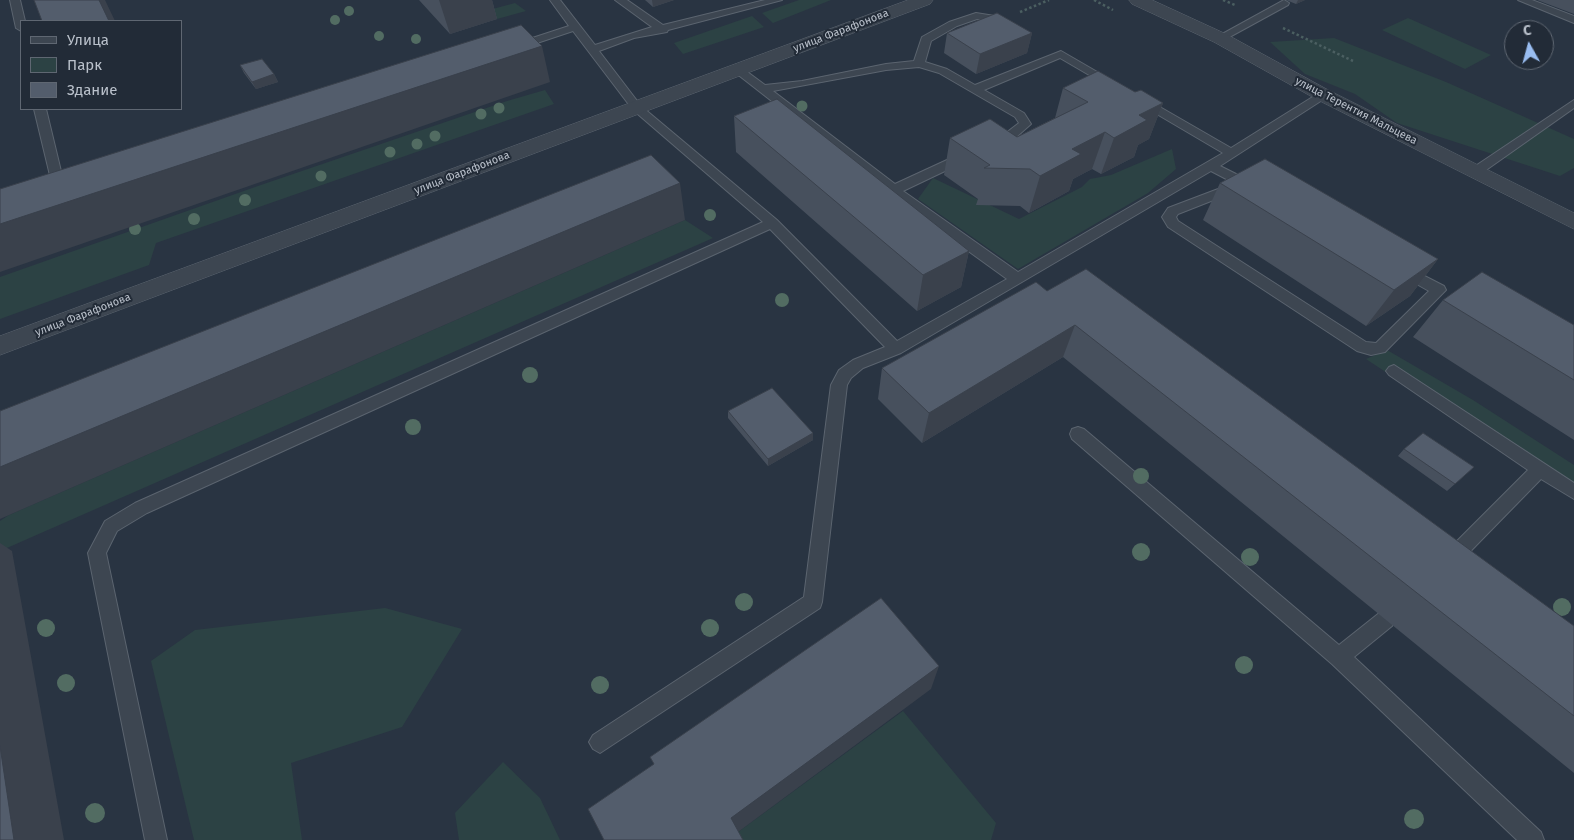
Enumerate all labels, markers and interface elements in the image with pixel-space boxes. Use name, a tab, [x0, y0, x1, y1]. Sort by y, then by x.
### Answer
street label: улица Фарафонова	[791, 7, 891, 55]
legend	[20, 20, 182, 110]
north arrow	[1504, 20, 1554, 70]
text: С	[1522, 22, 1532, 40]
text: Улица	[67, 31, 109, 49]
text: Парк	[67, 56, 102, 74]
street label: улица Терентия Мальцева	[1293, 74, 1419, 148]
text: Здание	[67, 81, 117, 99]
street label: улица Фарафонова	[412, 149, 512, 197]
street label: улица Фарафонова	[33, 291, 133, 339]

